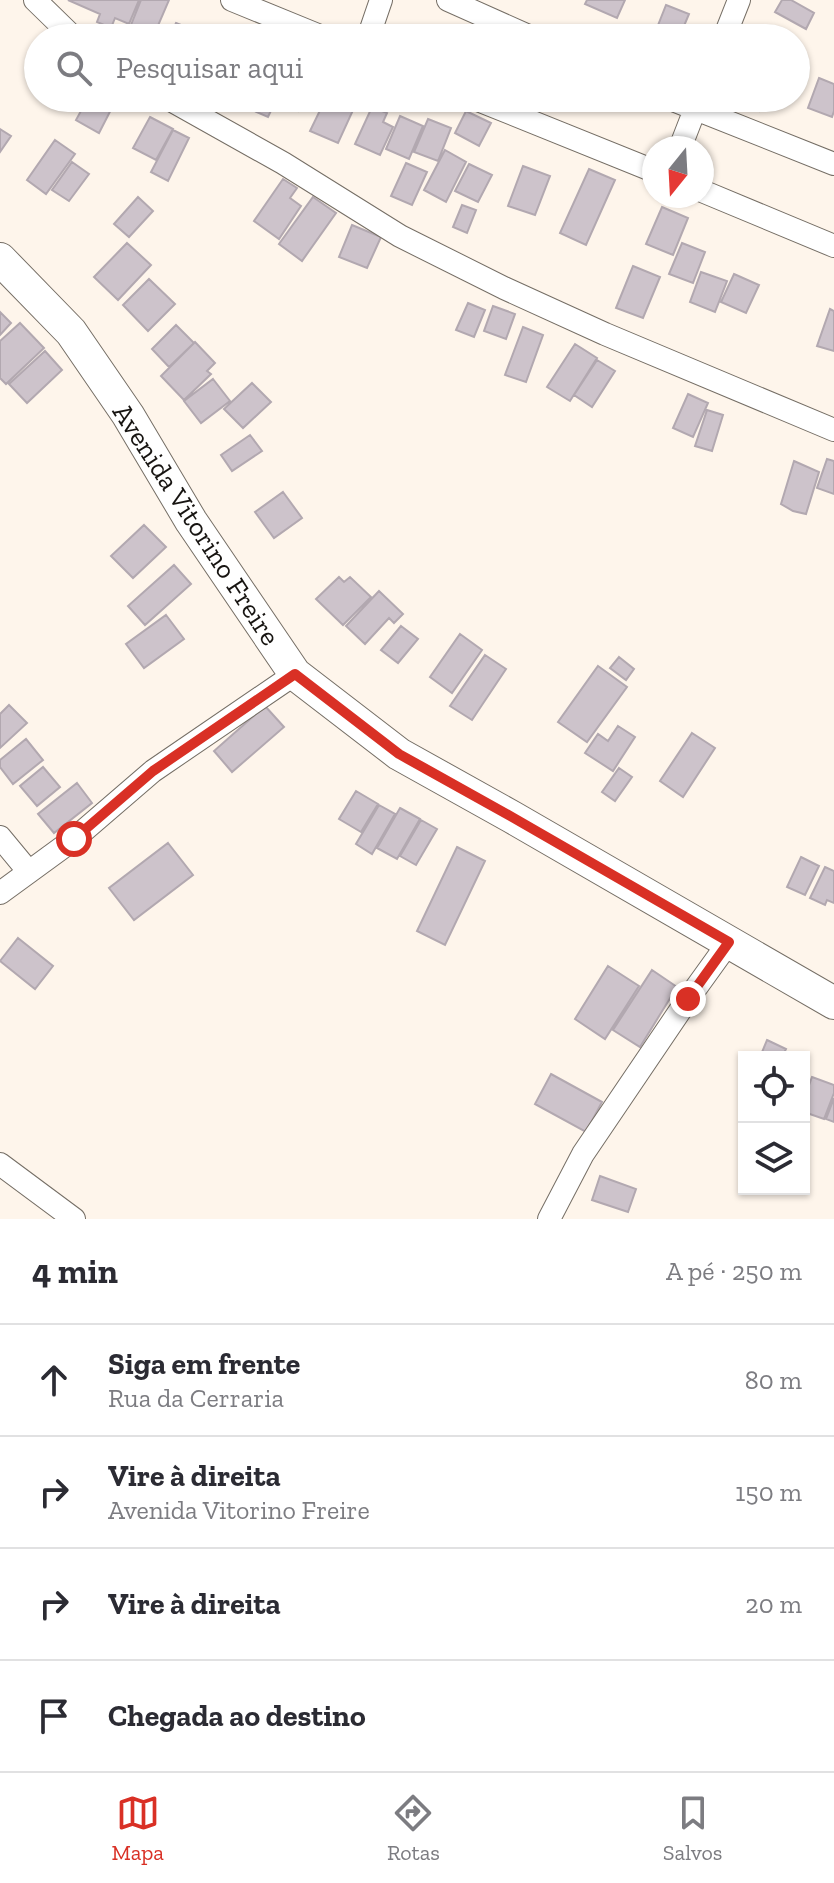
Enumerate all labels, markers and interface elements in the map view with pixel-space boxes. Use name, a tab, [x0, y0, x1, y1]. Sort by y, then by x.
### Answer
search box	[24, 24, 810, 112]
icon: search	[52, 46, 96, 90]
text: Pesquisar aqui	[116, 50, 303, 86]
north arrow	[642, 136, 714, 208]
street label: Avenida Vitorino Freire	[106, 397, 287, 651]
route start	[56, 821, 92, 857]
route end	[670, 981, 706, 1017]
map controls	[738, 1051, 810, 1195]
button: locate	[738, 1051, 810, 1123]
button: layers	[738, 1123, 810, 1195]
text: 4 min	[32, 1251, 118, 1292]
text: A pé · 250 m	[666, 1255, 802, 1287]
text: Siga em frente	[108, 1346, 300, 1382]
icon: ahead	[32, 1358, 76, 1402]
text: 80 m	[745, 1364, 802, 1396]
text: Rua da Cerraria	[108, 1382, 284, 1414]
text: Vire à direita	[108, 1458, 281, 1494]
icon: right	[32, 1470, 76, 1514]
text: 150 m	[735, 1476, 802, 1508]
text: Avenida Vitorino Freire	[108, 1494, 370, 1526]
icon: right	[32, 1582, 76, 1626]
text: Vire à direita	[108, 1586, 281, 1622]
text: 20 m	[745, 1588, 802, 1620]
icon: arrive	[32, 1694, 76, 1738]
text: Chegada ao destino	[108, 1698, 366, 1734]
tab: Mapa	[111, 1791, 164, 1866]
tab: Rotas	[387, 1791, 440, 1866]
tab: Salvos	[663, 1791, 723, 1866]

